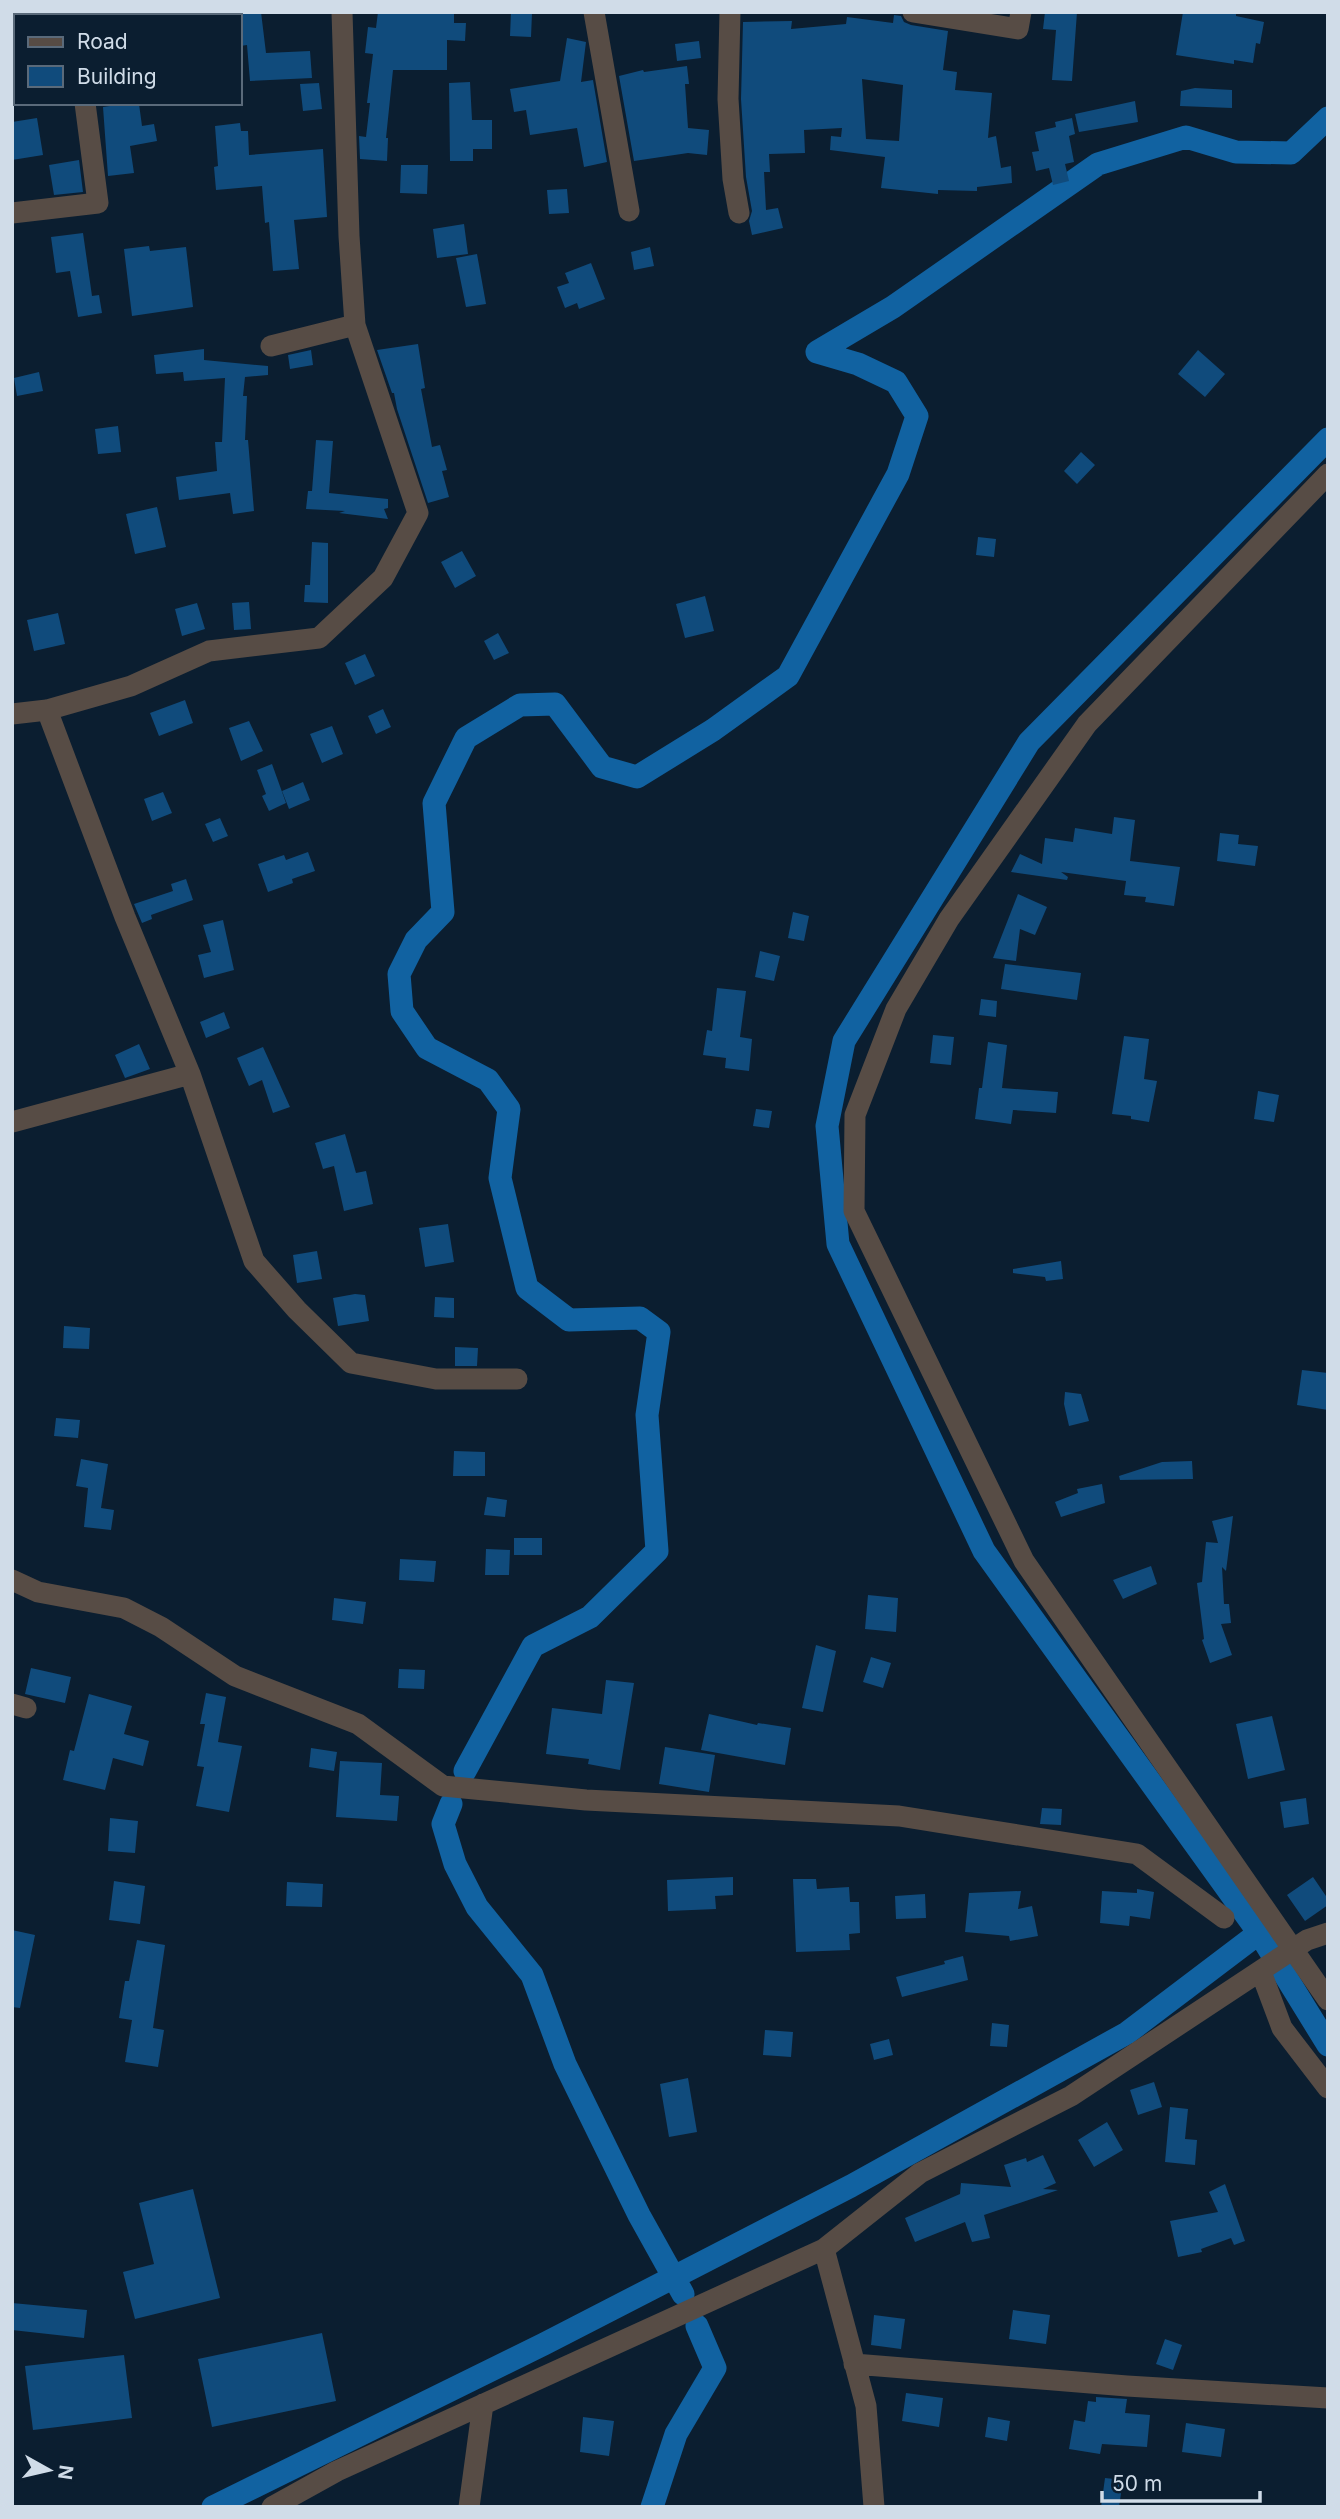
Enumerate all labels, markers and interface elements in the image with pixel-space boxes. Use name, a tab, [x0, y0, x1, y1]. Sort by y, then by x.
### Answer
legend	[14, 14, 242, 105]
text: Road	[77, 29, 128, 54]
text: Building	[77, 64, 157, 89]
north arrow	[14, 2435, 84, 2505]
scale bar	[1102, 2460, 1260, 2504]
text: N	[53, 2464, 78, 2481]
text: 50 m	[1112, 2471, 1162, 2496]

